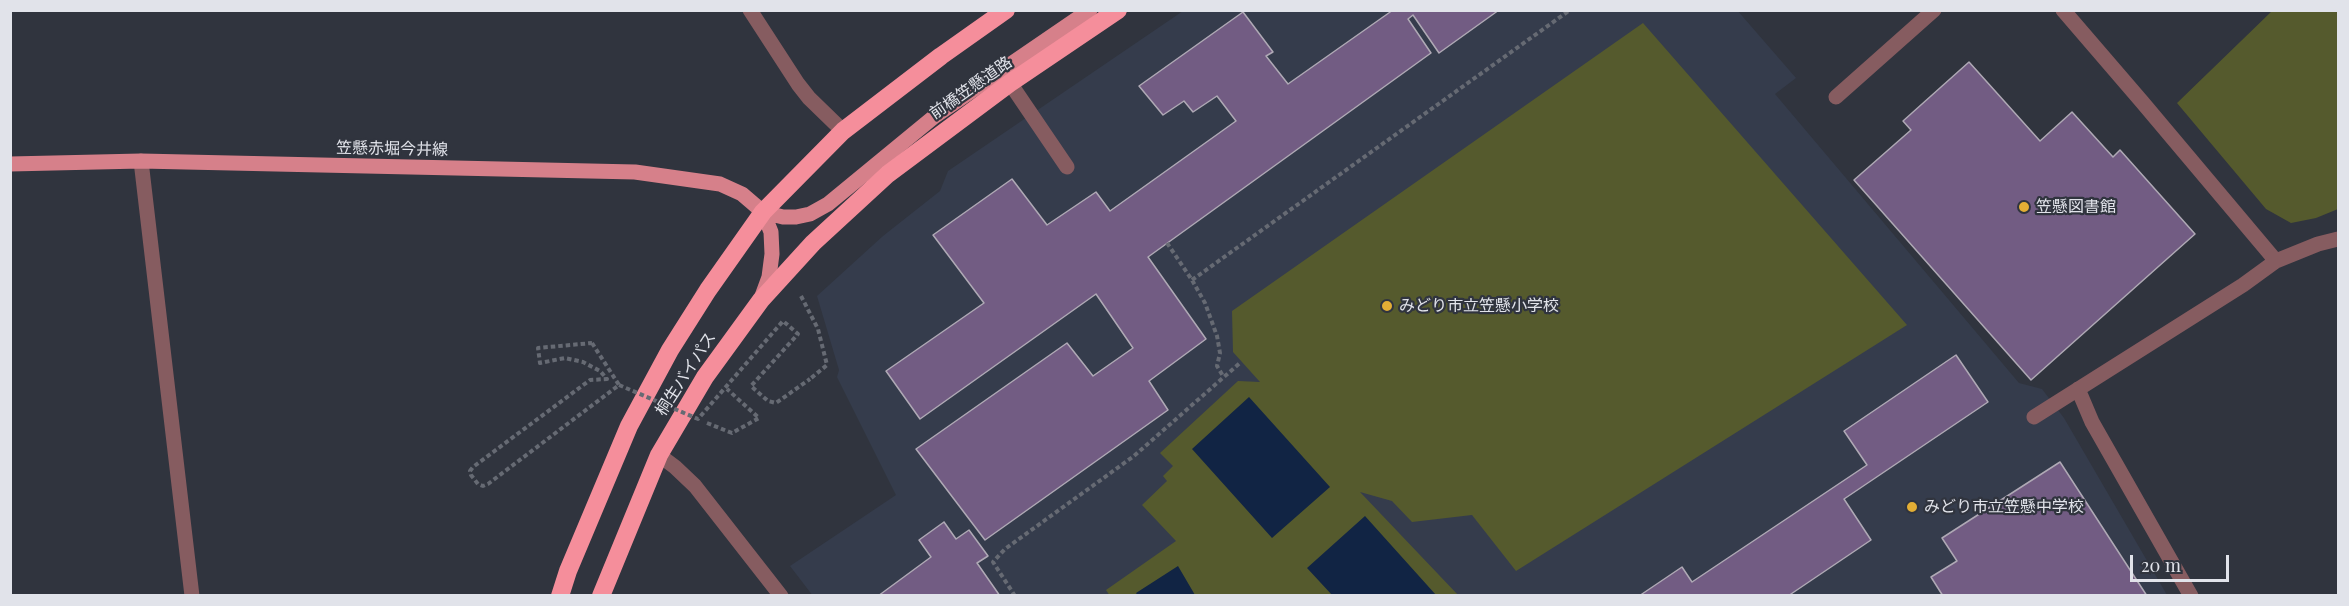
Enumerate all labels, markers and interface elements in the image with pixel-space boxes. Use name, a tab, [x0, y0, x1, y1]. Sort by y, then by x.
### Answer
street label: 前橋笠懸道路	[926, 53, 1016, 123]
street label: 笠懸赤堀今井線	[336, 138, 448, 160]
place label: 笠懸図書館	[2036, 197, 2116, 217]
marker: 笠懸図書館	[2017, 200, 2031, 214]
place label: みどり市立笠懸小学校	[1399, 296, 1559, 316]
marker: みどり市立笠懸小学校	[1380, 299, 1394, 313]
street label: 桐生バイパス	[652, 329, 720, 419]
place label: みどり市立笠懸中学校	[1924, 497, 2084, 517]
marker: みどり市立笠懸中学校	[1905, 500, 1919, 514]
scale bar	[2133, 543, 2232, 581]
text: 20 m	[2141, 553, 2181, 577]

